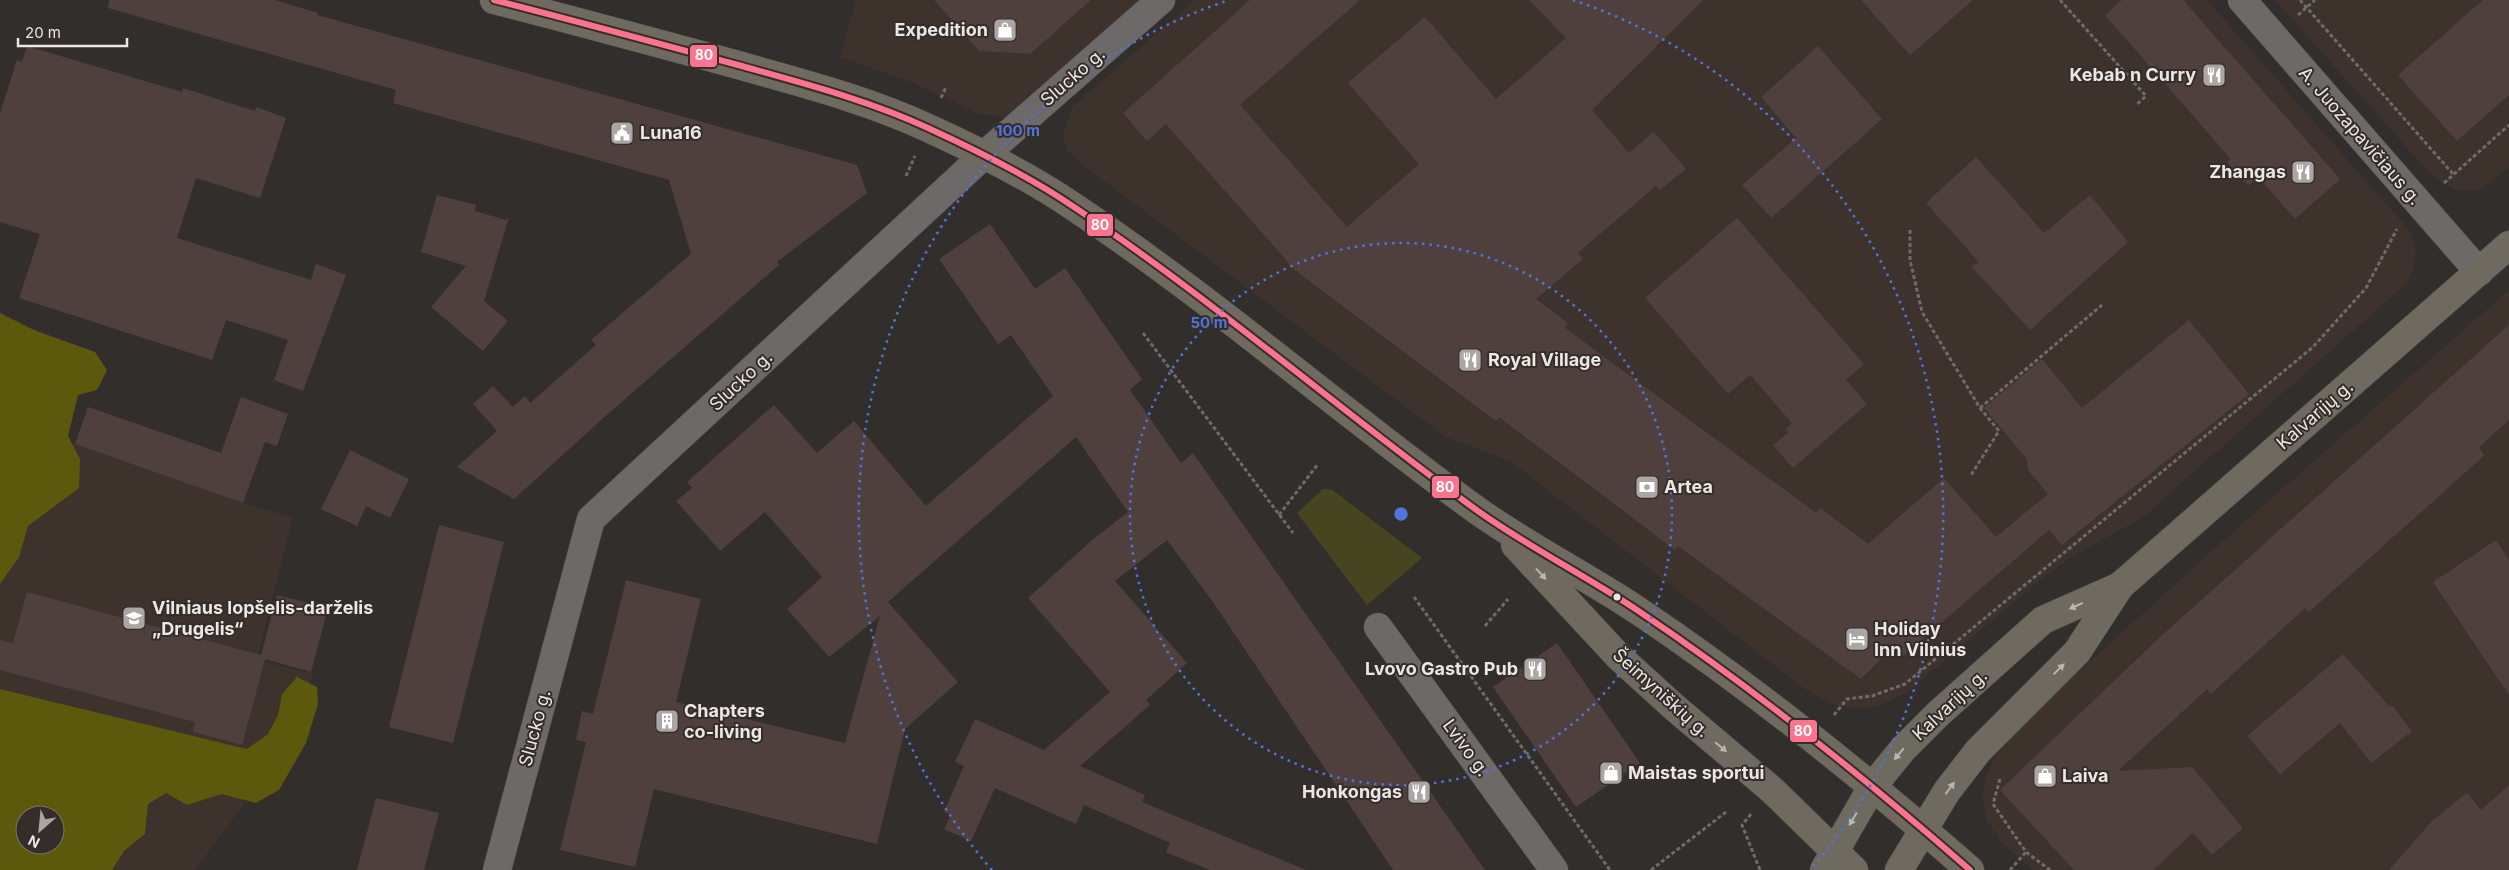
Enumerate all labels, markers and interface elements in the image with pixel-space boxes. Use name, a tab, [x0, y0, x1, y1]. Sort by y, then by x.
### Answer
scale bar	[18, 15, 126, 47]
shop icon: Expedition	[992, 17, 1018, 43]
place label: Expedition	[895, 19, 988, 40]
text: 20 m	[25, 23, 61, 42]
street label: Slucko g.	[1036, 43, 1109, 110]
line badge: 80	[689, 44, 718, 68]
text: 80	[695, 46, 713, 63]
restaurant icon: Kebab n Curry	[2201, 62, 2227, 88]
street label: A. Juozapavičiaus g.	[2295, 62, 2426, 209]
place label: Kebab n Curry	[2070, 64, 2196, 85]
public building icon: Luna16	[609, 120, 635, 146]
text: 100 m	[996, 121, 1040, 140]
place label: Luna16	[640, 122, 702, 143]
restaurant icon: Zhangas	[2290, 159, 2316, 185]
place label: Zhangas	[2209, 161, 2286, 182]
line badge: 80	[1086, 213, 1114, 237]
text: 80	[1091, 216, 1109, 233]
text: 50 m	[1191, 313, 1227, 332]
street label: Slucko g.	[705, 346, 776, 415]
restaurant icon: Royal Village	[1457, 347, 1483, 373]
place label: Royal Village	[1488, 349, 1601, 370]
street label: Kalvarijų g.	[2272, 376, 2357, 454]
bank icon: Artea	[1634, 474, 1660, 500]
line badge: 80	[1431, 475, 1460, 499]
place label: Artea	[1664, 476, 1713, 497]
text: 80	[1436, 478, 1454, 495]
centre of rings	[1392, 505, 1410, 523]
one-way arrow	[1535, 568, 1547, 580]
unlabelled marker	[1612, 592, 1622, 602]
place label: Vilniaus lopšelis-darželis „Drugelis“	[152, 597, 373, 639]
one-way arrow	[2069, 602, 2083, 610]
school or university icon: Vilniaus lopšelis-darželis „Drugelis“	[121, 605, 147, 631]
place label: Holiday Inn Vilnius	[1874, 618, 1966, 660]
hotel icon: Holiday Inn Vilnius	[1844, 626, 1870, 652]
street label: Šeimyniškių g.	[1609, 643, 1715, 741]
restaurant icon: Lvovo Gastro Pub	[1522, 656, 1548, 682]
place label: Lvovo Gastro Pub	[1365, 658, 1518, 679]
one-way arrow	[2053, 663, 2065, 675]
street label: Kalvarijų g.	[1908, 665, 1991, 745]
street label: Slucko g.	[514, 687, 555, 768]
place label: Chapters co-living	[684, 700, 765, 742]
building icon: Chapters co-living	[654, 708, 680, 734]
street label: Lvivo g.	[1439, 715, 1494, 780]
line badge: 80	[1789, 719, 1818, 743]
text: 80	[1794, 722, 1812, 739]
one-way arrow	[1715, 742, 1728, 753]
one-way arrow	[1894, 748, 1905, 760]
shop icon: Maistas sportui	[1598, 760, 1624, 786]
place label: Maistas sportui	[1628, 762, 1764, 783]
shop icon: Laiva	[2032, 763, 2058, 789]
place label: Laiva	[2062, 765, 2109, 786]
restaurant icon: Honkongas	[1406, 779, 1432, 805]
place label: Honkongas	[1302, 781, 1402, 802]
one-way arrow	[1944, 782, 1955, 795]
north arrow	[15, 805, 65, 855]
one-way arrow	[1849, 812, 1858, 825]
text: N	[25, 832, 42, 852]

